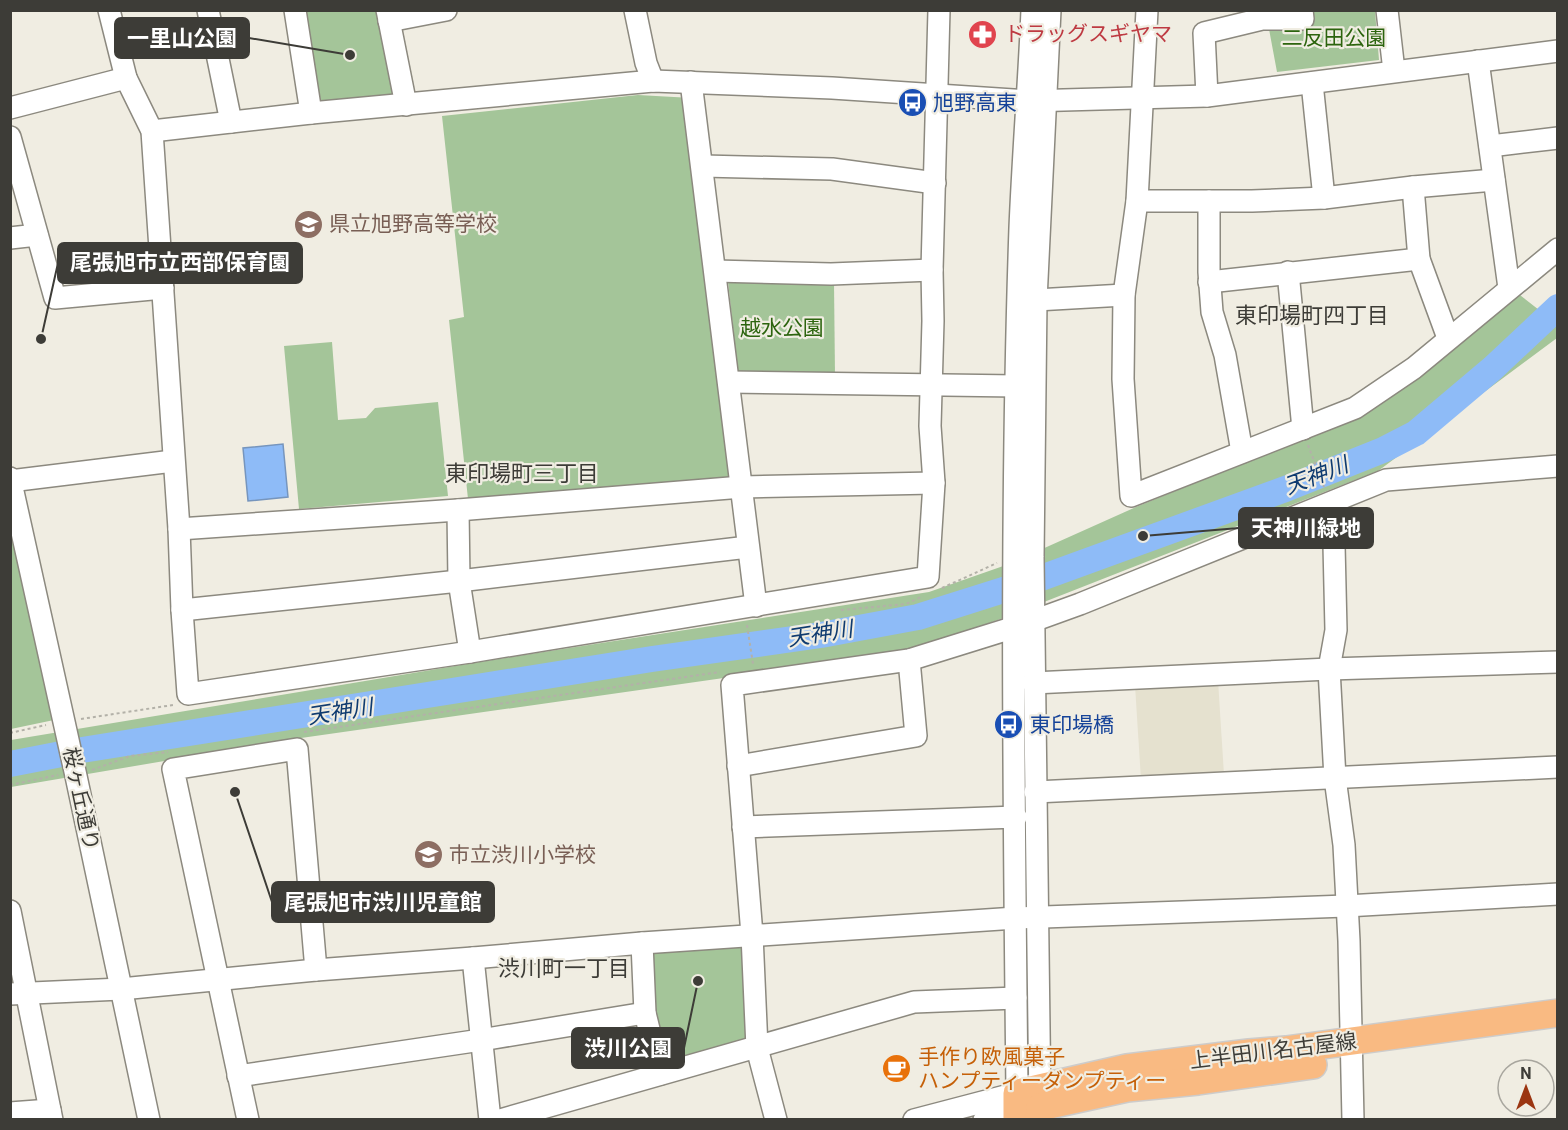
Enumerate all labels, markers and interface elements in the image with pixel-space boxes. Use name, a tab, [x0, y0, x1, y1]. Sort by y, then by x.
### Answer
callout: 一里山公園	[115, 18, 249, 58]
pharmacy icon: ドラッグスギヤマ	[967, 18, 999, 50]
place label: ドラッグスギヤマ	[1004, 22, 1172, 46]
text: 一里山公園	[127, 26, 237, 51]
park label: 二反田公園	[1282, 26, 1387, 50]
bus stop icon: 旭野高東	[896, 87, 928, 119]
place label: 旭野高東	[933, 91, 1017, 115]
school or university icon: 県立旭野高等学校	[292, 208, 324, 240]
place label: 県立旭野高等学校	[329, 212, 497, 236]
callout: 尾張旭市立西部保育園	[58, 243, 302, 283]
text: 尾張旭市立西部保育園	[70, 250, 290, 275]
district label: 東印場町四丁目	[1235, 303, 1389, 328]
park label: 越水公園	[740, 316, 824, 340]
water label: 天神川	[1281, 451, 1353, 499]
district label: 東印場町三丁目	[445, 461, 599, 486]
callout: 天神川緑地	[1239, 508, 1373, 548]
text: 天神川緑地	[1251, 516, 1361, 541]
water label: 天神川	[786, 616, 857, 651]
water label: 天神川	[306, 694, 377, 729]
bus stop icon: 東印場橋	[993, 709, 1025, 741]
place label: 東印場橋	[1030, 713, 1114, 737]
street label: 桜ヶ丘通り	[58, 745, 104, 853]
school or university icon: 市立渋川小学校	[412, 839, 444, 871]
place label: 市立渋川小学校	[449, 843, 596, 867]
callout: 尾張旭市渋川児童館	[272, 882, 494, 922]
text: 尾張旭市渋川児童館	[284, 890, 482, 915]
district label: 渋川町一丁目	[498, 956, 630, 981]
callout: 渋川公園	[572, 1028, 684, 1068]
street label: 上半田川名古屋線	[1188, 1029, 1358, 1073]
text: 渋川公園	[584, 1036, 672, 1061]
place label: 手作り欧風菓子 ハンプティーダンプティー	[918, 1045, 1166, 1093]
cafe icon: 手作り欧風菓子 ハンプティーダンプティー	[881, 1053, 913, 1085]
north arrow	[1496, 1058, 1556, 1118]
text: N	[1520, 1064, 1532, 1083]

